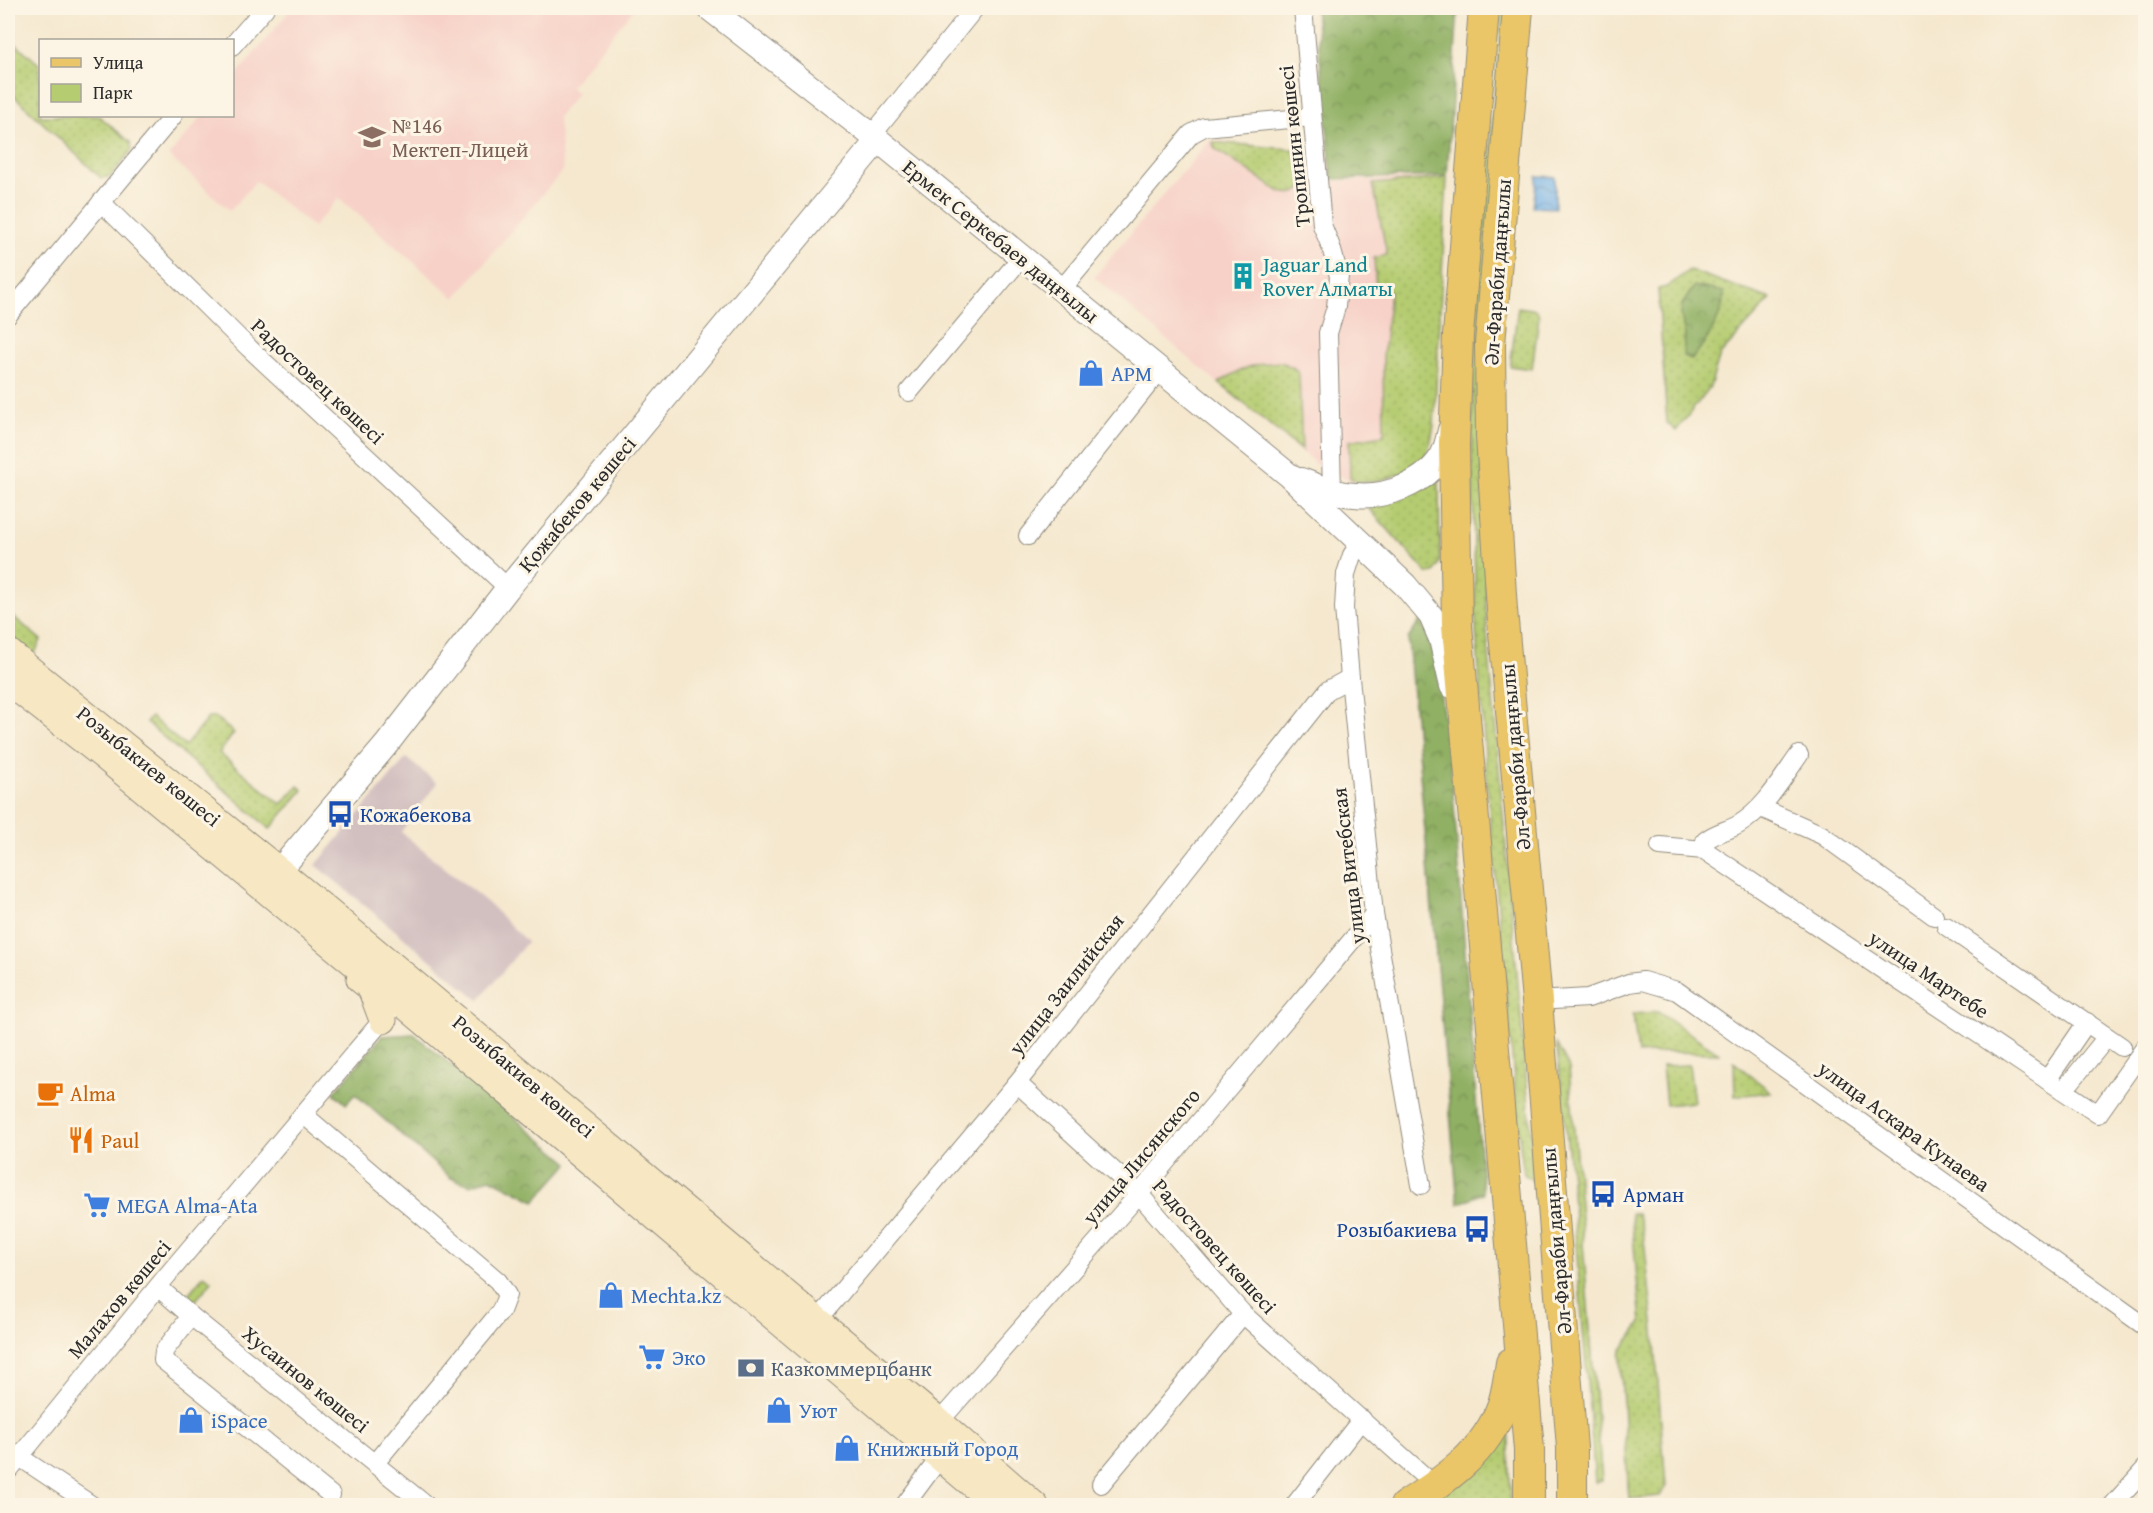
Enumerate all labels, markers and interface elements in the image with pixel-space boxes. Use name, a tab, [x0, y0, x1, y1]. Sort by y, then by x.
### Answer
legend	[39, 39, 234, 117]
text: Улица	[93, 49, 144, 76]
street label: Тропинин көшесі	[1270, 64, 1318, 228]
text: Парк	[93, 79, 133, 106]
place label: №146 Мектеп-Лицей	[392, 110, 529, 165]
school or university icon: №146 Мектеп-Лицей	[357, 122, 387, 152]
street label: Ермек Серкебаев даңғылы	[896, 152, 1106, 330]
street label: Әл-Фараби даңғылы	[1475, 177, 1519, 366]
place label: Jaguar Land Rover Алматы	[1260, 249, 1393, 304]
building icon: Jaguar Land Rover Алматы	[1228, 261, 1258, 291]
street label: Радостовец көшесі	[244, 311, 392, 451]
shop icon: APM	[1076, 358, 1106, 388]
place label: APM	[1111, 358, 1152, 389]
street label: Қожабеков көшесі	[511, 429, 643, 579]
street label: Әл-Фараби даңғылы	[1491, 662, 1539, 851]
street label: Розыбакиев көшесі	[70, 698, 228, 834]
street label: улица Витебская	[1323, 786, 1373, 947]
bus stop icon: Кожабекова	[325, 799, 355, 829]
place label: Кожабекова	[360, 799, 472, 830]
street label: улица Заилийская	[1000, 906, 1131, 1062]
street label: улица Мартебе	[1862, 922, 1996, 1026]
street label: Розыбакиев көшесі	[446, 1007, 602, 1145]
street label: улица Аскара Кунаева	[1811, 1052, 1997, 1199]
cafe icon: Alma	[35, 1078, 65, 1108]
place label: Alma	[70, 1078, 116, 1109]
street label: улица Лисянского	[1074, 1081, 1207, 1232]
restaurant icon: Paul	[66, 1125, 96, 1155]
place label: Paul	[101, 1125, 140, 1156]
street label: Әл-Фараби даңғылы	[1532, 1146, 1580, 1335]
street label: Радостовец көшесі	[1146, 1171, 1284, 1321]
bus stop icon: Арман	[1588, 1179, 1618, 1209]
place label: Арман	[1623, 1179, 1684, 1210]
supermarket icon: MEGA Alma-Ata	[82, 1190, 112, 1220]
place label: MEGA Alma-Ata	[117, 1190, 258, 1221]
place label: Розыбакиева	[1337, 1214, 1457, 1245]
bus stop icon: Розыбакиева	[1462, 1214, 1492, 1244]
street label: Малахов көшесі	[60, 1233, 178, 1365]
shop icon: Mechta.kz	[596, 1280, 626, 1310]
place label: Mechta.kz	[631, 1280, 721, 1311]
street label: Хусаинов көшесі	[236, 1318, 376, 1440]
supermarket icon: Эко	[637, 1342, 667, 1372]
place label: Эко	[672, 1342, 706, 1373]
bank icon: Казкоммерцбанк	[736, 1353, 766, 1383]
place label: Казкоммерцбанк	[771, 1353, 932, 1384]
shop icon: Уют	[764, 1395, 794, 1425]
place label: Уют	[799, 1395, 837, 1426]
shop icon: iSpace	[176, 1405, 206, 1435]
place label: iSpace	[211, 1405, 268, 1436]
shop icon: Книжный Город	[832, 1433, 862, 1463]
place label: Книжный Город	[867, 1433, 1019, 1464]

